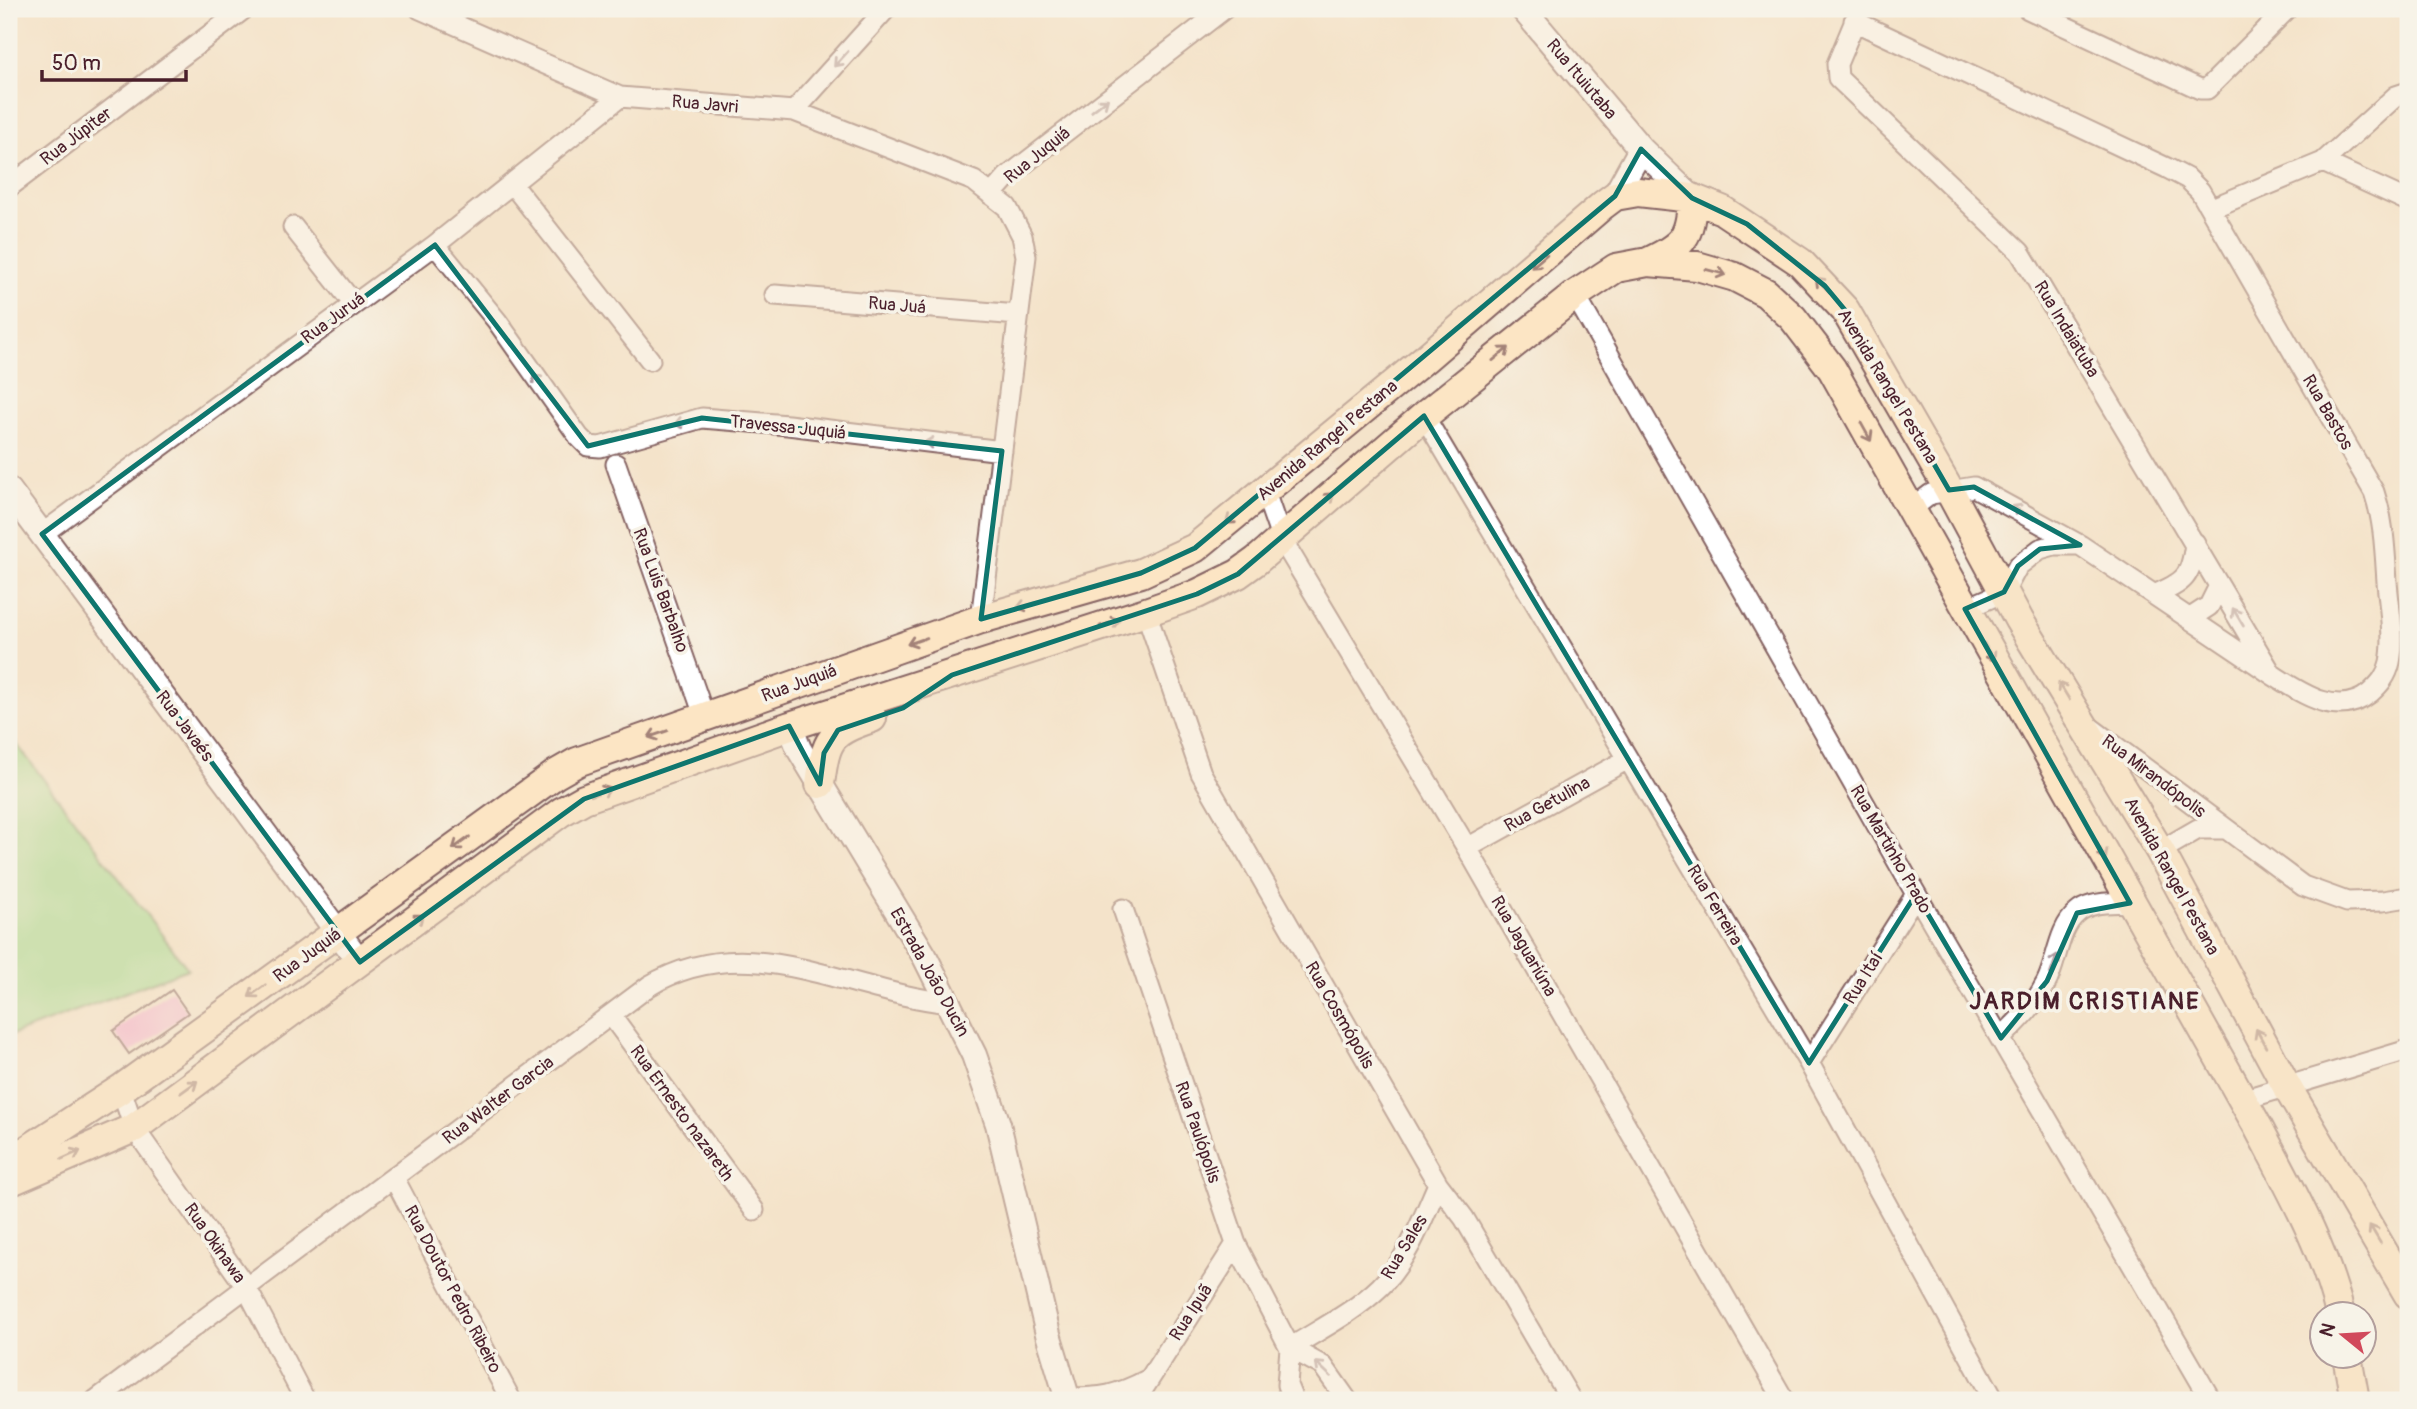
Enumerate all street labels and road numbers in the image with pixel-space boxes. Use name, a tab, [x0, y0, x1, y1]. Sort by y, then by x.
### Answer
street label: Rua Ituiutaba	[1541, 34, 1622, 124]
street label: Rua Javri	[671, 90, 739, 119]
street label: Rua Júpiter	[36, 102, 117, 171]
street label: Rua Juquiá	[1000, 122, 1075, 189]
street label: Rua Indaiatuba	[2029, 277, 2104, 382]
street label: Rua Juruá	[297, 288, 370, 349]
street label: Rua Juá	[867, 292, 927, 319]
street label: Avenida Rangel Pestana	[1832, 305, 1943, 468]
street label: Rua Bastos	[2297, 370, 2358, 454]
street label: Avenida Rangel Pestana	[1252, 375, 1402, 506]
street label: Travessa Juquiá	[729, 410, 847, 445]
street label: Rua Luis Barbalho	[627, 525, 694, 656]
street label: Rua Juquiá	[758, 659, 840, 708]
street label: Rua Javaés	[150, 686, 219, 766]
street label: Rua Mirandópolis	[2097, 730, 2210, 823]
street label: Rua Getulina	[1500, 771, 1594, 837]
street label: Rua Martinho Prado	[1844, 781, 1937, 918]
street label: Avenida Rangel Pestana	[2119, 793, 2224, 959]
street label: Rua Ferreira	[1681, 861, 1748, 950]
street label: Rua Jaguariúna	[1485, 892, 1562, 1001]
street label: Estrada João Ducin	[885, 904, 975, 1041]
street label: Rua Juquiá	[269, 923, 346, 988]
street label: Rua Itaí	[1838, 948, 1888, 1009]
street label: Rua Cosmópolis	[1300, 957, 1380, 1073]
street label: Rua Ernesto nazareth	[625, 1041, 739, 1186]
street label: Rua Walter Garcia	[438, 1051, 559, 1150]
street label: Rua Paulópolis	[1169, 1078, 1226, 1186]
street label: Rua Okinawa	[179, 1199, 251, 1288]
street label: Rua Doutor Pedro Ribeiro	[399, 1201, 507, 1377]
street label: Rua Sales	[1376, 1211, 1433, 1284]
street label: Rua Ipuã	[1164, 1279, 1218, 1345]

